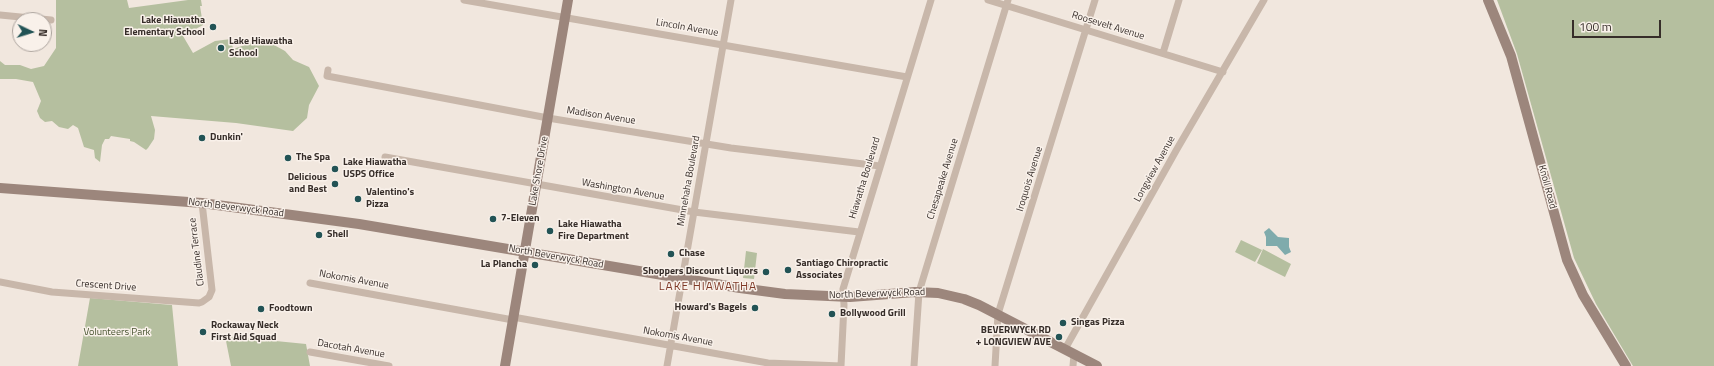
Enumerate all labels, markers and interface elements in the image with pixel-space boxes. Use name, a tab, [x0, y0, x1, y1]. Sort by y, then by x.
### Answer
street label: Roosevelt Avenue	[1070, 9, 1146, 43]
north arrow	[12, 12, 52, 52]
scale bar	[1574, 12, 1663, 38]
place label: Lake Hiawatha Elementary School	[124, 15, 205, 38]
street label: Lincoln Avenue	[655, 17, 719, 39]
text: 100 m	[1579, 17, 1612, 36]
marker: Lake Hiawatha Elementary School	[208, 22, 218, 32]
text: N	[35, 28, 51, 37]
place label: Lake Hiawatha School	[229, 36, 293, 60]
marker: Lake Hiawatha School	[216, 43, 226, 53]
street label: Madison Avenue	[566, 105, 636, 127]
place label: Dunkin'	[210, 132, 243, 144]
marker: Dunkin'	[197, 133, 207, 143]
street label: Longview Avenue	[1132, 134, 1178, 204]
street label: Lake Shore Drive	[527, 135, 551, 207]
street label: Minnehaha Boulevard	[675, 135, 703, 227]
street label: Hiawatha Boulevard	[847, 136, 883, 220]
street label: Chesapeake Avenue	[925, 137, 961, 221]
street label: Iroquois Avenue	[1014, 145, 1046, 213]
place label: The Spa	[296, 152, 330, 164]
marker: The Spa	[283, 153, 293, 163]
place label: Lake Hiawatha USPS Office	[343, 157, 407, 180]
marker: Lake Hiawatha USPS Office	[330, 164, 340, 174]
street label: Knoll Road	[1535, 164, 1559, 210]
place label: Delicious and Best	[288, 172, 327, 196]
street label: Washington Avenue	[581, 177, 665, 203]
marker: Delicious and Best	[330, 179, 340, 189]
place label: Valentino's Pizza	[366, 187, 414, 210]
marker: Valentino's Pizza	[353, 194, 363, 204]
street label: North Beverwyck Road	[188, 196, 284, 220]
place label: 7-Eleven	[501, 213, 539, 225]
marker: 7-Eleven	[488, 214, 498, 224]
street label: Claudine Terrace	[187, 217, 207, 287]
place label: Lake Hiawatha Fire Department	[558, 219, 629, 242]
marker: Lake Hiawatha Fire Department	[545, 226, 555, 236]
place label: Shell	[327, 229, 348, 241]
marker: Shell	[314, 230, 324, 240]
street label: North Beverwyck Road	[508, 243, 604, 271]
place label: Chase	[679, 248, 705, 260]
marker: Chase	[666, 249, 676, 259]
place label: Santiago Chiropractic Associates	[796, 258, 888, 282]
place label: La Plancha	[481, 259, 527, 271]
marker: La Plancha	[530, 260, 540, 270]
marker: Santiago Chiropractic Associates	[783, 265, 793, 275]
place label: Shoppers Discount Liquors	[643, 266, 758, 278]
marker: Shoppers Discount Liquors	[761, 267, 771, 277]
street label: Nokomis Avenue	[318, 268, 390, 292]
street label: Crescent Drive	[75, 278, 137, 294]
district label: LAKE HIAWATHA	[659, 280, 757, 294]
street label: North Beverwyck Road	[829, 286, 925, 302]
place label: Howard's Bagels	[675, 302, 747, 314]
place label: Foodtown	[269, 303, 312, 315]
marker: Howard's Bagels	[750, 303, 760, 313]
marker: Foodtown	[256, 304, 266, 314]
place label: Bollywood Grill	[840, 308, 906, 320]
marker: Bollywood Grill	[827, 309, 837, 319]
place label: Singas Pizza	[1071, 317, 1125, 329]
marker: Singas Pizza	[1058, 318, 1068, 328]
place label: Rockaway Neck First Aid Squad	[211, 320, 279, 344]
street label: Nokomis Avenue	[642, 325, 714, 349]
place label: BEVERWYCK RD + LONGVIEW AVE	[976, 325, 1051, 348]
park label: Volunteers Park	[84, 327, 150, 339]
marker: Rockaway Neck First Aid Squad	[198, 327, 208, 337]
marker: BEVERWYCK RD + LONGVIEW AVE	[1054, 332, 1064, 342]
street label: Dacotah Avenue	[316, 337, 386, 361]

